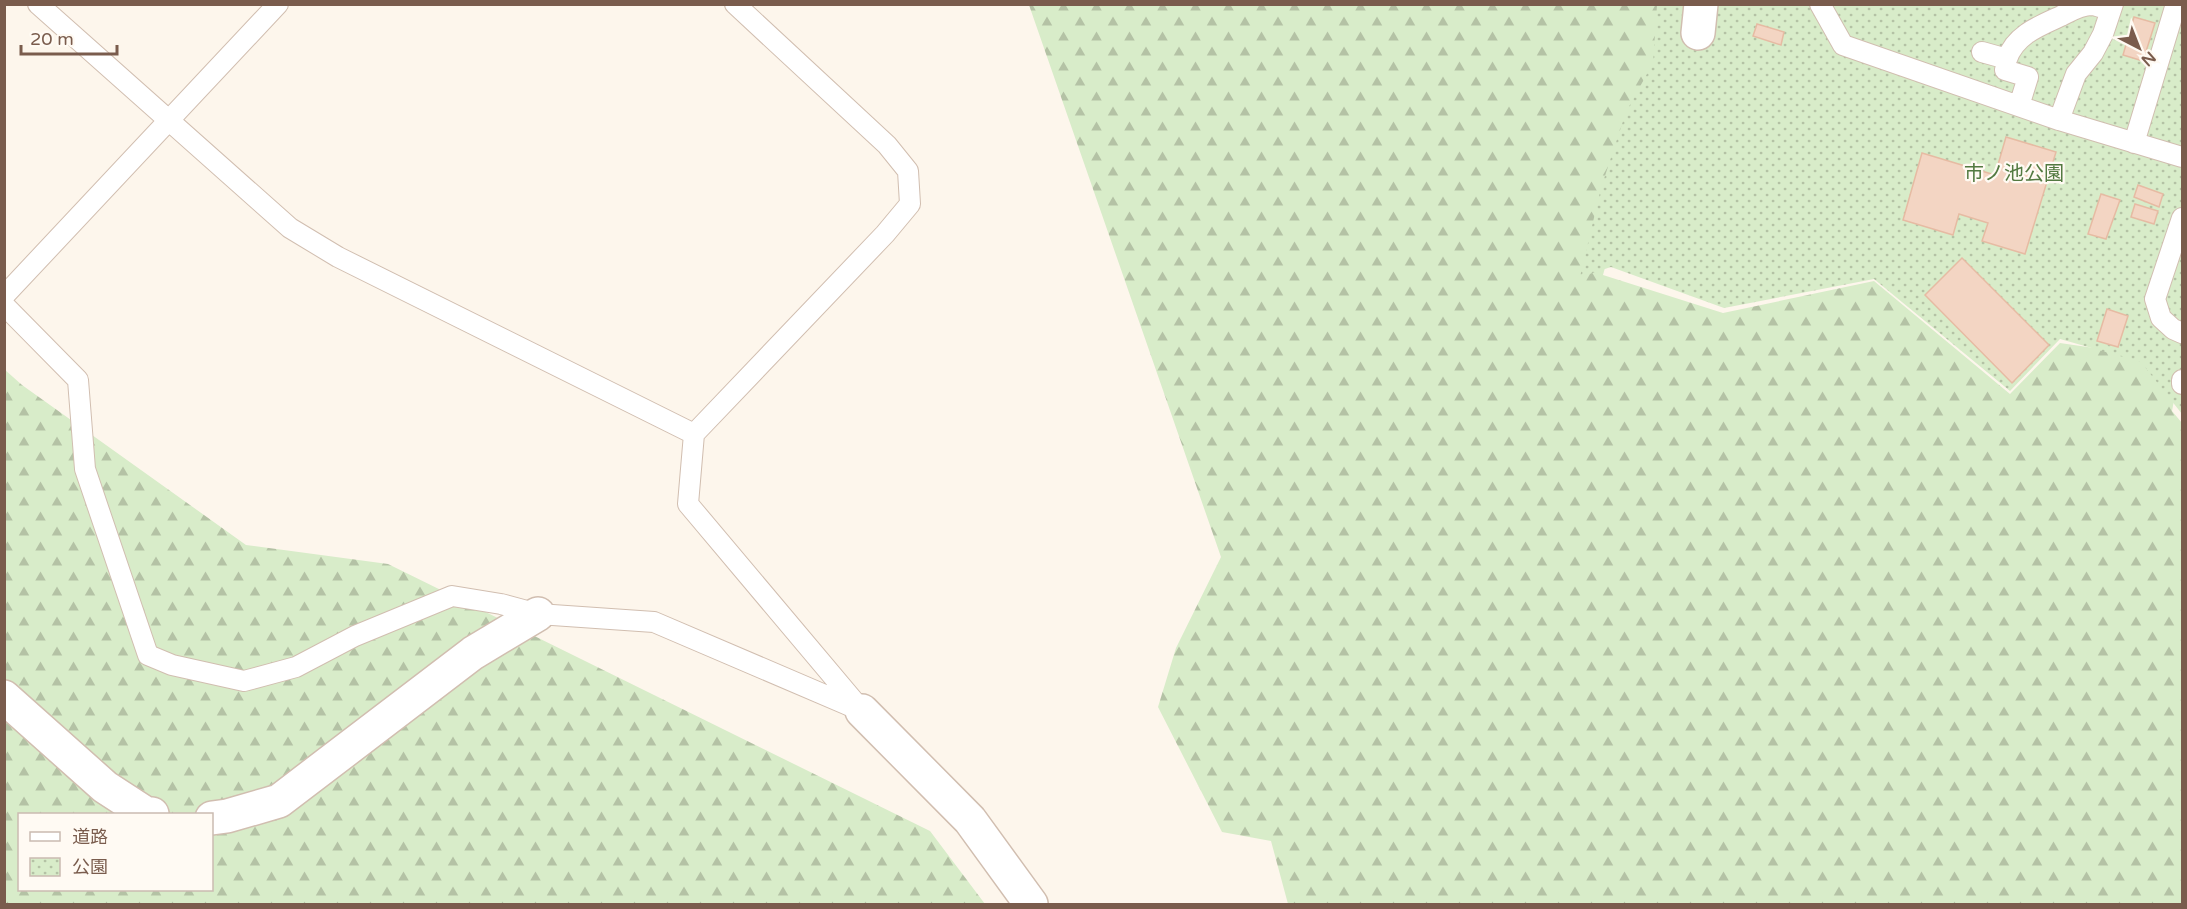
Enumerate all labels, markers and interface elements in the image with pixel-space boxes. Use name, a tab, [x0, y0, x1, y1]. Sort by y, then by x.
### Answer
scale bar	[21, 18, 117, 56]
north arrow	[2109, 18, 2169, 78]
text: 20 m	[30, 28, 74, 50]
text: N	[2137, 47, 2160, 70]
park label: 市ノ池公園	[1964, 162, 2064, 186]
legend	[18, 813, 213, 891]
text: 道路	[72, 826, 108, 848]
text: 公園	[72, 856, 108, 878]

